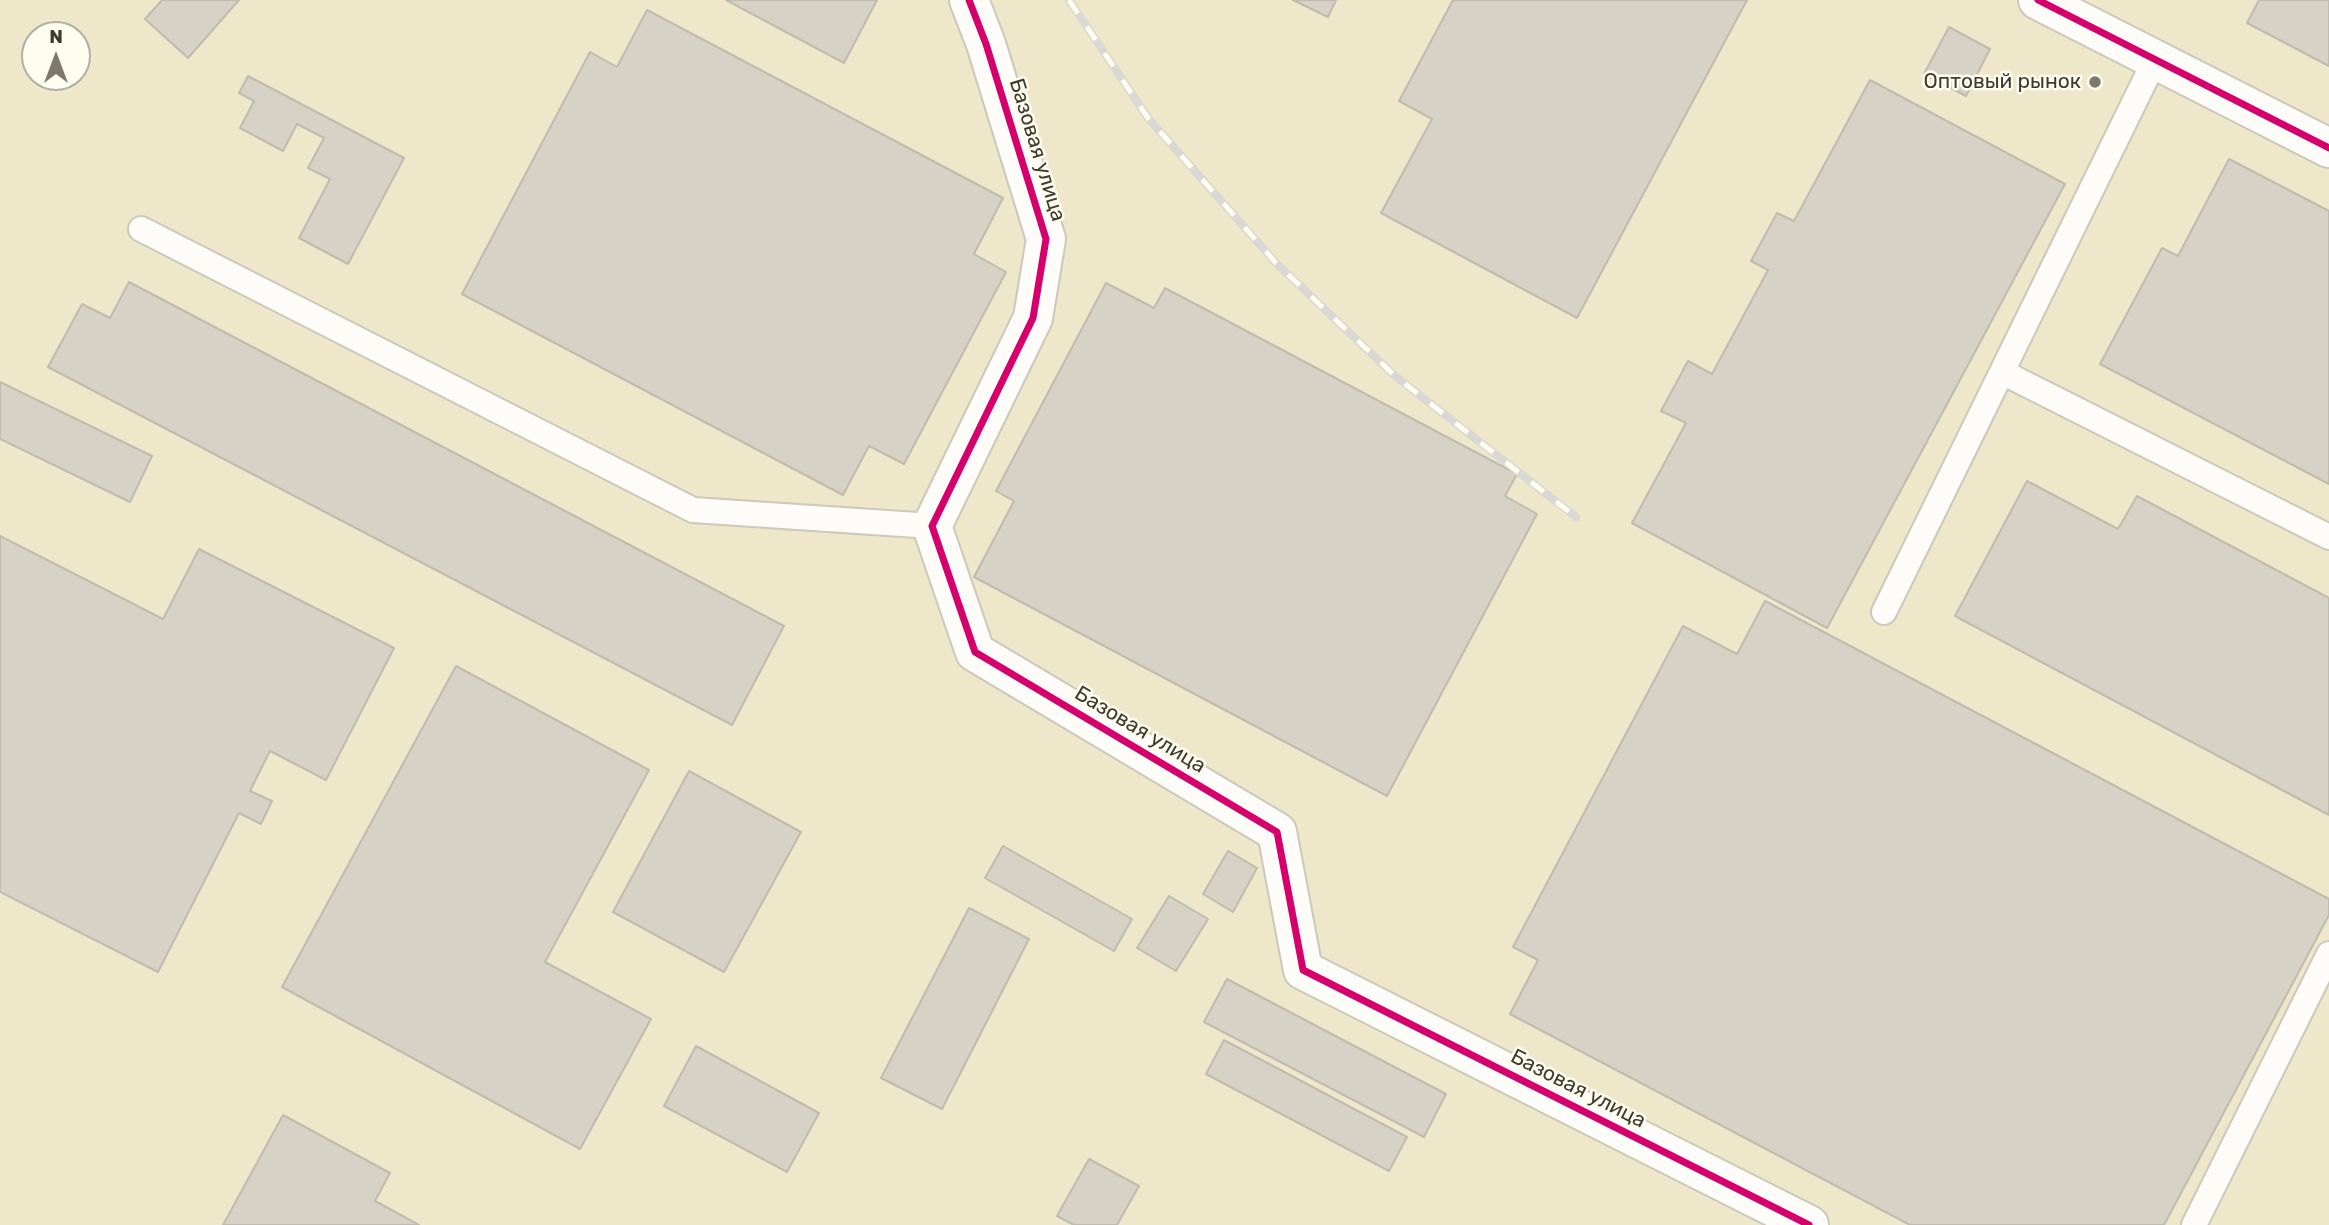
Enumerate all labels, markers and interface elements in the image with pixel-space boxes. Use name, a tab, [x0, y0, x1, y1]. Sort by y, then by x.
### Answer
north arrow	[21, 21, 91, 91]
text: N	[49, 25, 63, 48]
place label: Оптовый рынок	[1923, 69, 2081, 95]
marker: Оптовый рынок	[2087, 74, 2103, 90]
street label: Базовая улица	[1003, 75, 1071, 225]
street label: Базовая улица	[1070, 681, 1210, 779]
street label: Базовая улица	[1506, 1044, 1650, 1134]

